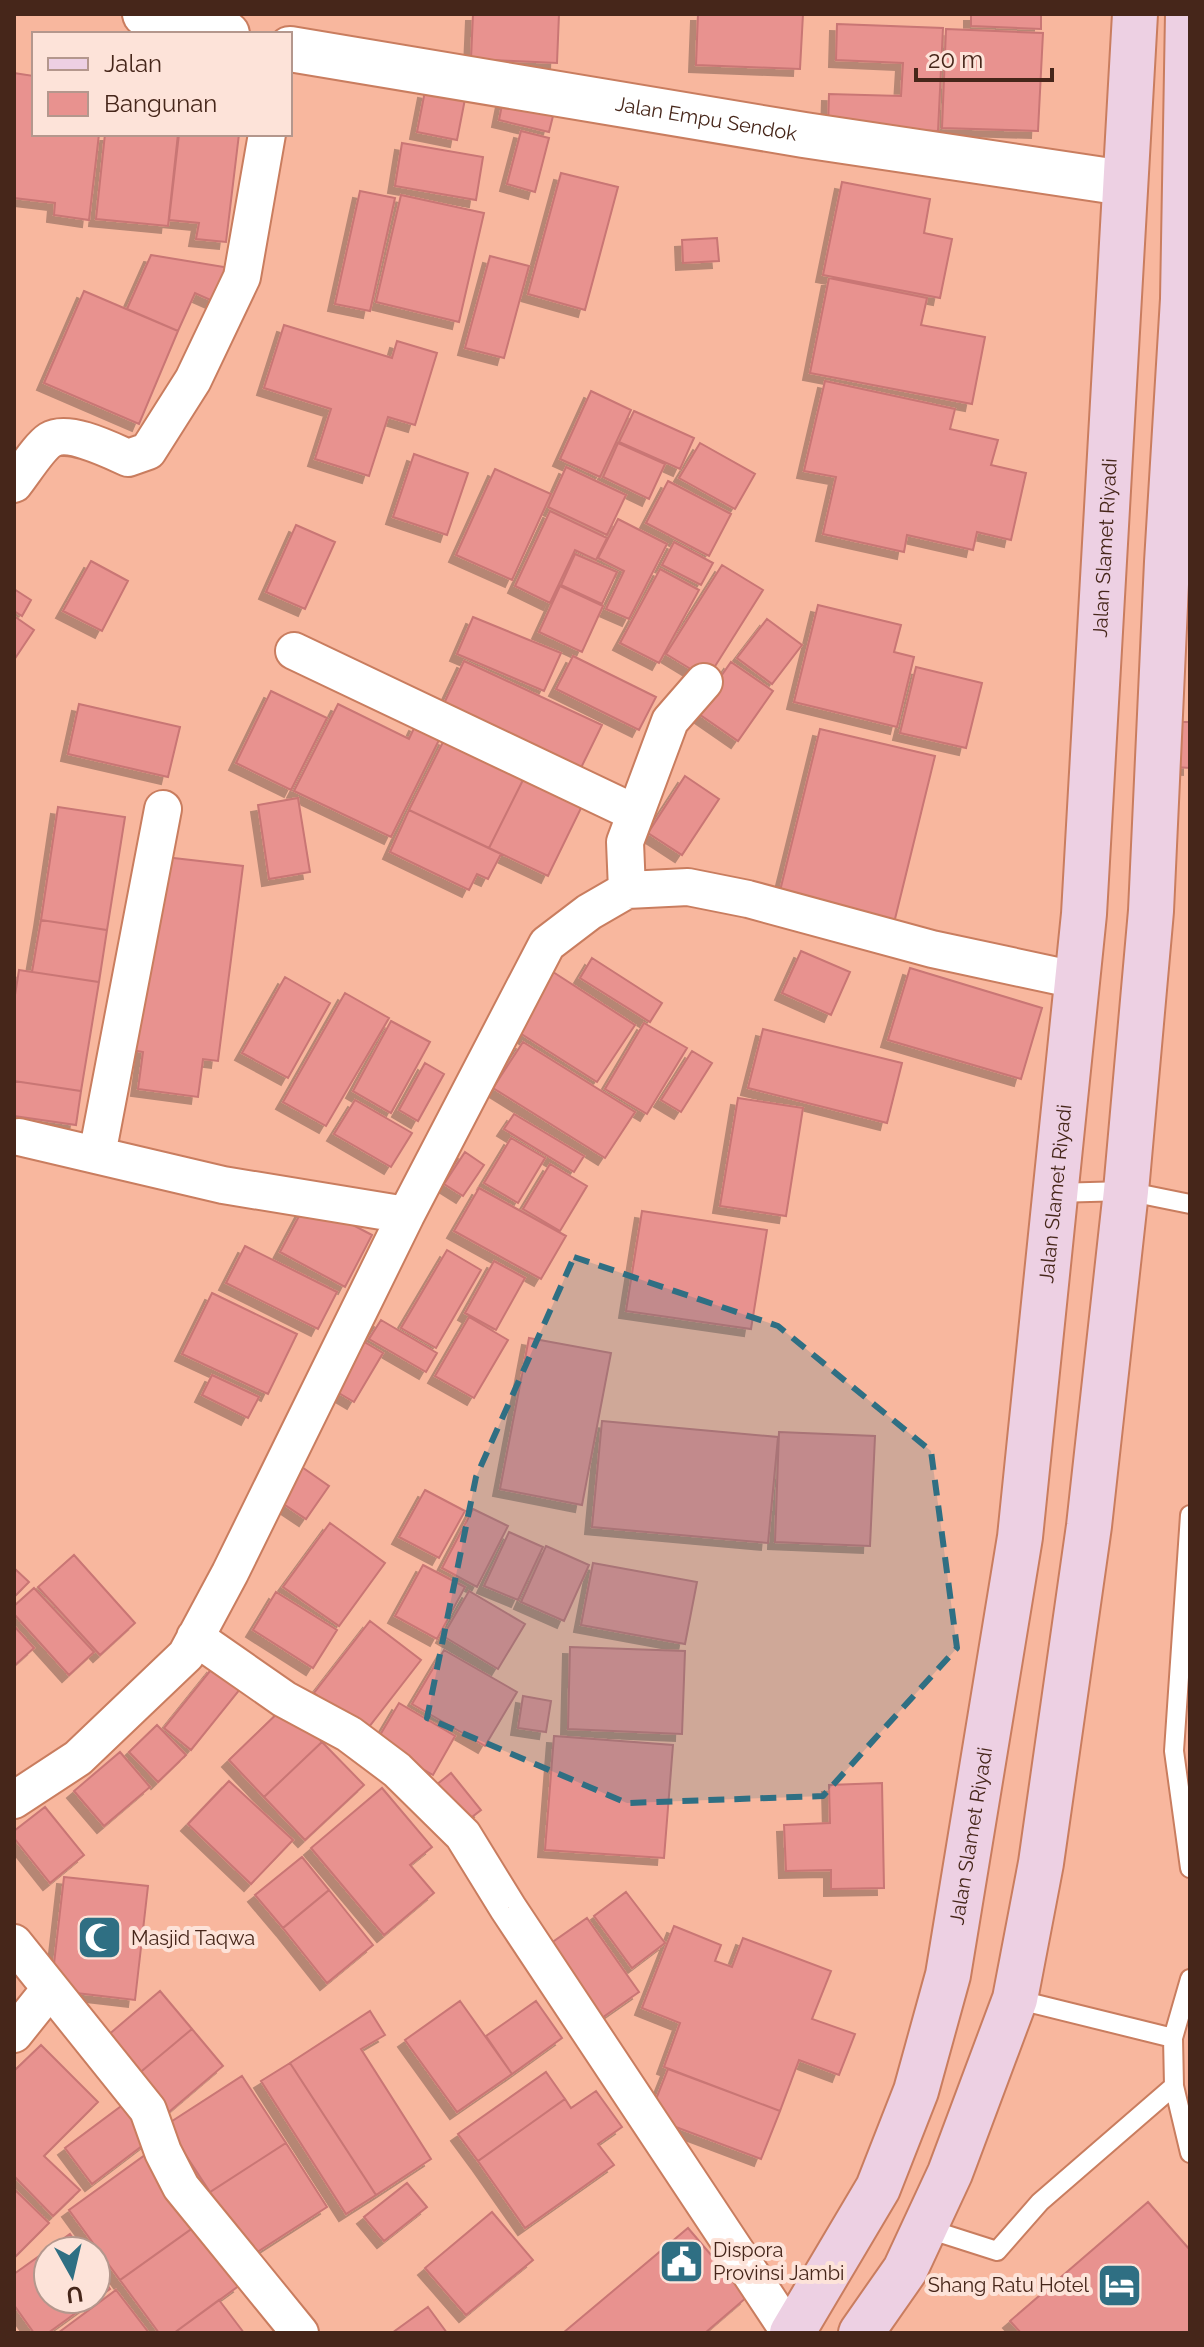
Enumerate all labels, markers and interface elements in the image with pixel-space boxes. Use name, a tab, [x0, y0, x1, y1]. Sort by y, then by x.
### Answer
legend	[32, 32, 292, 136]
scale bar	[916, 32, 1052, 82]
text: 20 m	[928, 45, 983, 74]
text: Jalan	[104, 49, 162, 78]
text: Bangunan	[104, 89, 217, 118]
street label: Jalan Empu Sendok	[614, 92, 799, 146]
street label: Jalan Slamet Riyadi	[1088, 458, 1122, 638]
street label: Jalan Slamet Riyadi	[1034, 1103, 1076, 1284]
street label: Jalan Slamet Riyadi	[944, 1745, 997, 1926]
mosque icon: Masjid Taqwa	[76, 1914, 124, 1962]
place label: Masjid Taqwa	[131, 1926, 255, 1950]
north arrow	[32, 2235, 112, 2315]
public building icon: Dispora Provinsi Jambi	[658, 2238, 706, 2286]
place label: Dispora Provinsi Jambi	[713, 2238, 844, 2285]
hotel icon: Shang Ratu Hotel	[1096, 2261, 1144, 2309]
place label: Shang Ratu Hotel	[928, 2273, 1090, 2297]
text: U	[65, 2281, 85, 2309]

